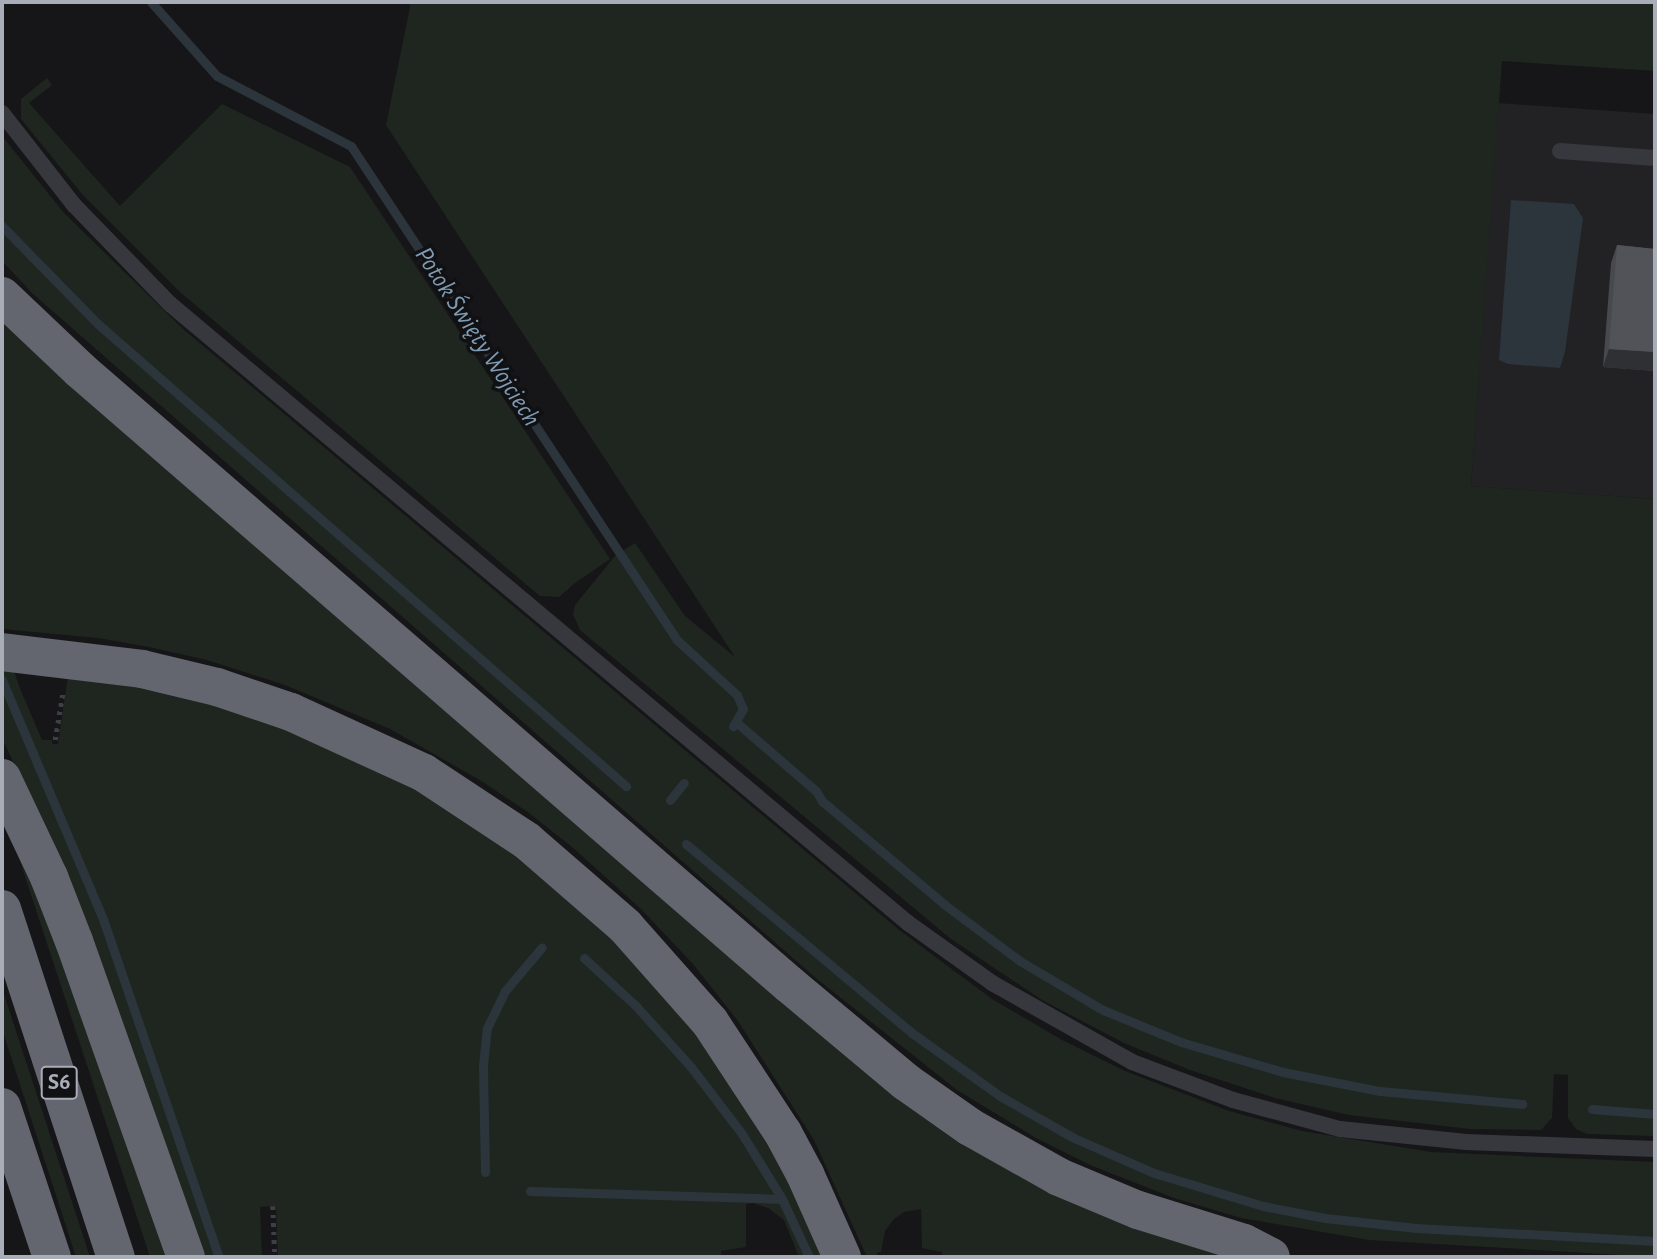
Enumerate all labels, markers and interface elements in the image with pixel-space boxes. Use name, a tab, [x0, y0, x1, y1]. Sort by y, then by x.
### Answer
water label: Potok Święty Wojciech	[407, 241, 547, 433]
road number: S6	[40, 1064, 78, 1102]

